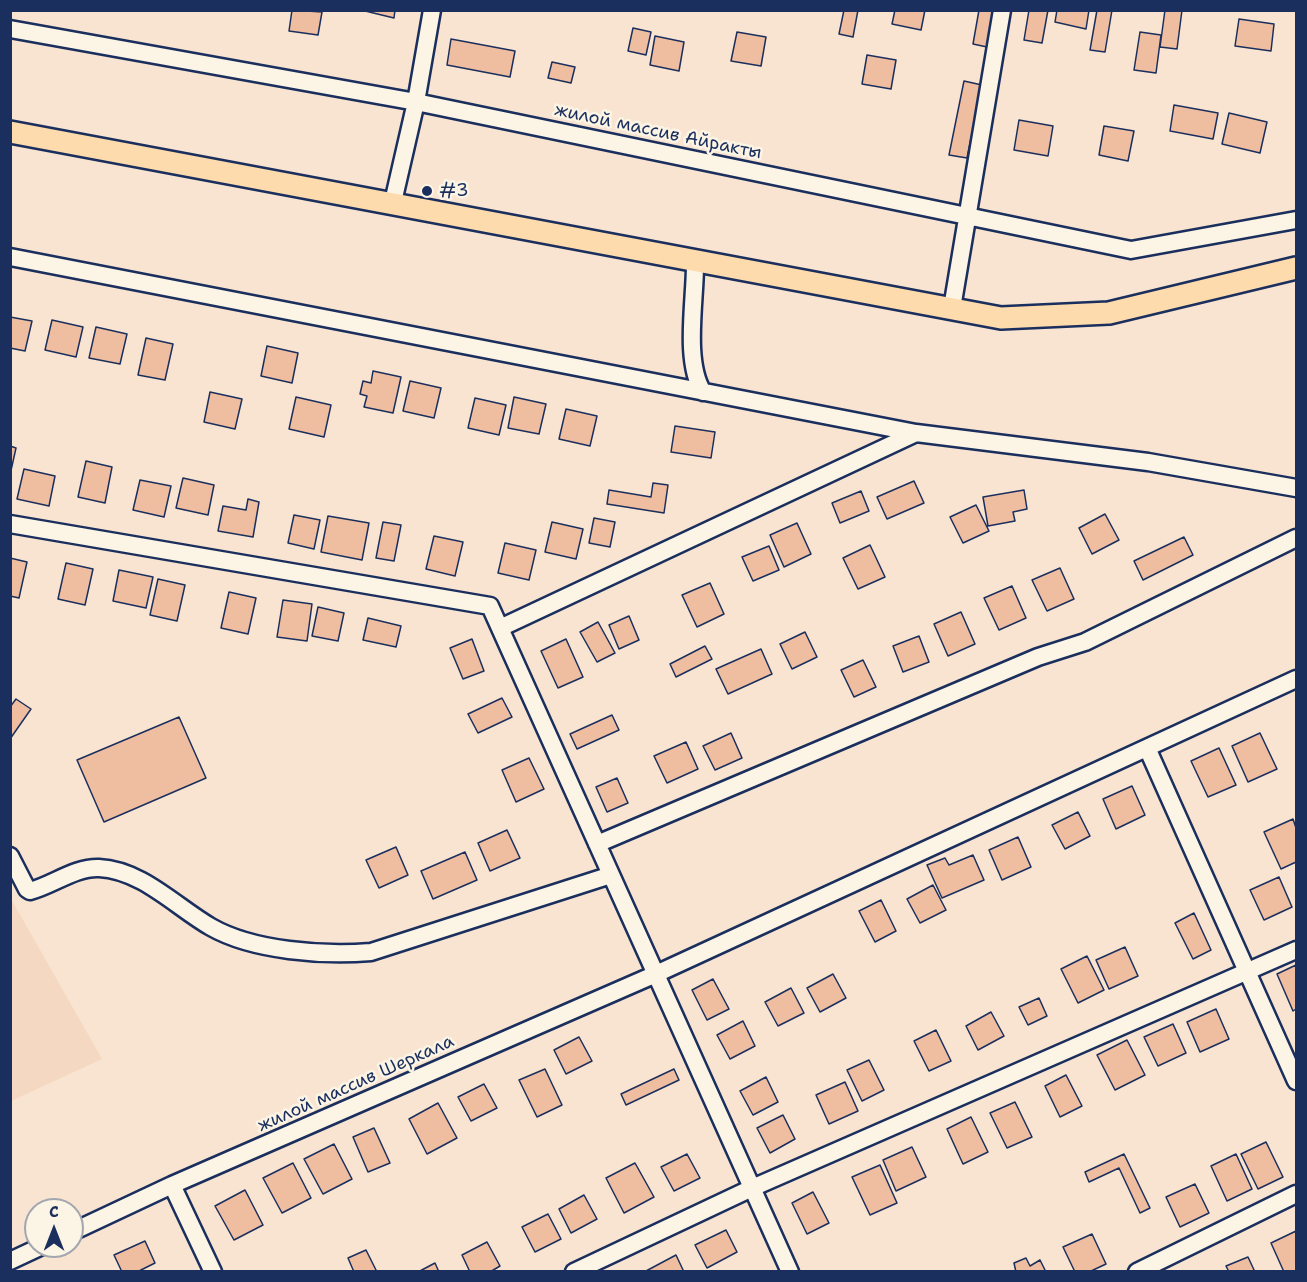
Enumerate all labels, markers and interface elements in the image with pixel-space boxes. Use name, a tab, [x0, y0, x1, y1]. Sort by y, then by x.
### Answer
street label: жилой массив Айракты	[552, 99, 764, 165]
place label: #3	[439, 180, 469, 202]
marker: #3	[420, 184, 434, 198]
street label: жилой массив Шеркала	[254, 1031, 458, 1137]
north arrow	[24, 1198, 84, 1258]
text: С	[49, 1201, 59, 1222]

